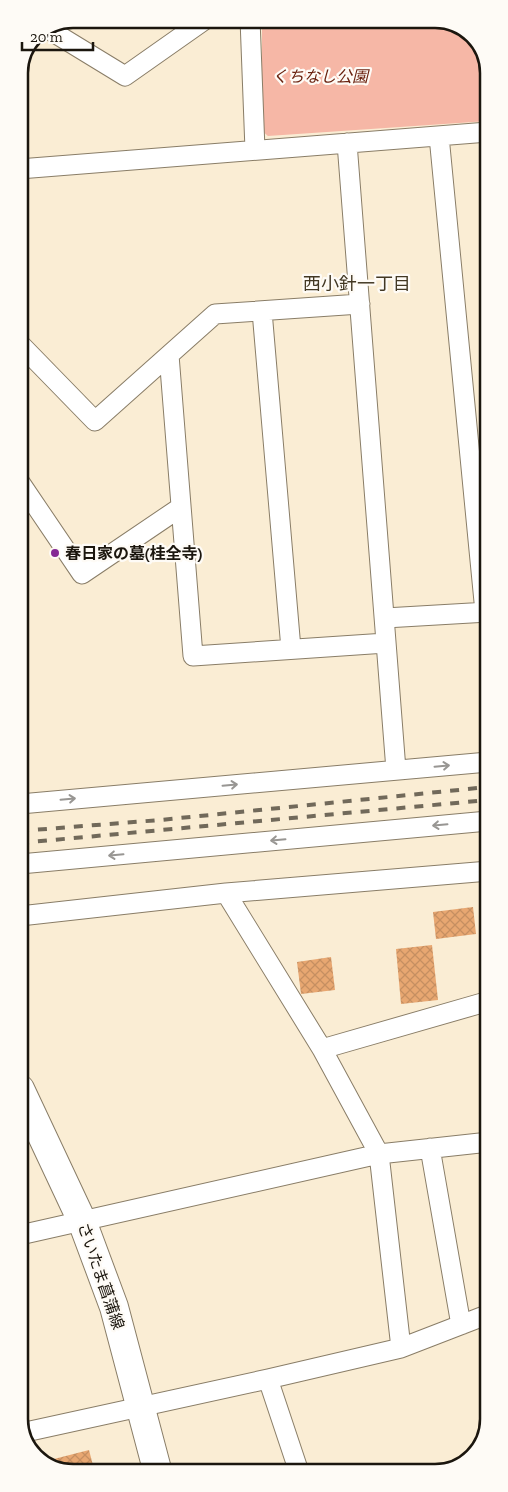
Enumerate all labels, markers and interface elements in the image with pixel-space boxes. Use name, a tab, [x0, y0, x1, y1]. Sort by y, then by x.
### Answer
scale bar	[22, 20, 94, 52]
text: 20 m	[30, 28, 63, 46]
park label: くちなし公園	[272, 67, 370, 86]
district label: 西小針一丁目	[303, 273, 411, 295]
place label: 春日家の墓(桂全寺)	[65, 544, 203, 563]
marker: 春日家の墓(桂全寺)	[49, 547, 61, 559]
one-way arrow	[434, 761, 450, 771]
one-way arrow	[222, 780, 238, 790]
one-way arrow	[60, 795, 76, 804]
one-way arrow	[432, 820, 448, 830]
one-way arrow	[270, 835, 286, 845]
one-way arrow	[109, 851, 125, 860]
street label: さいたま菖蒲線	[74, 1220, 128, 1332]

